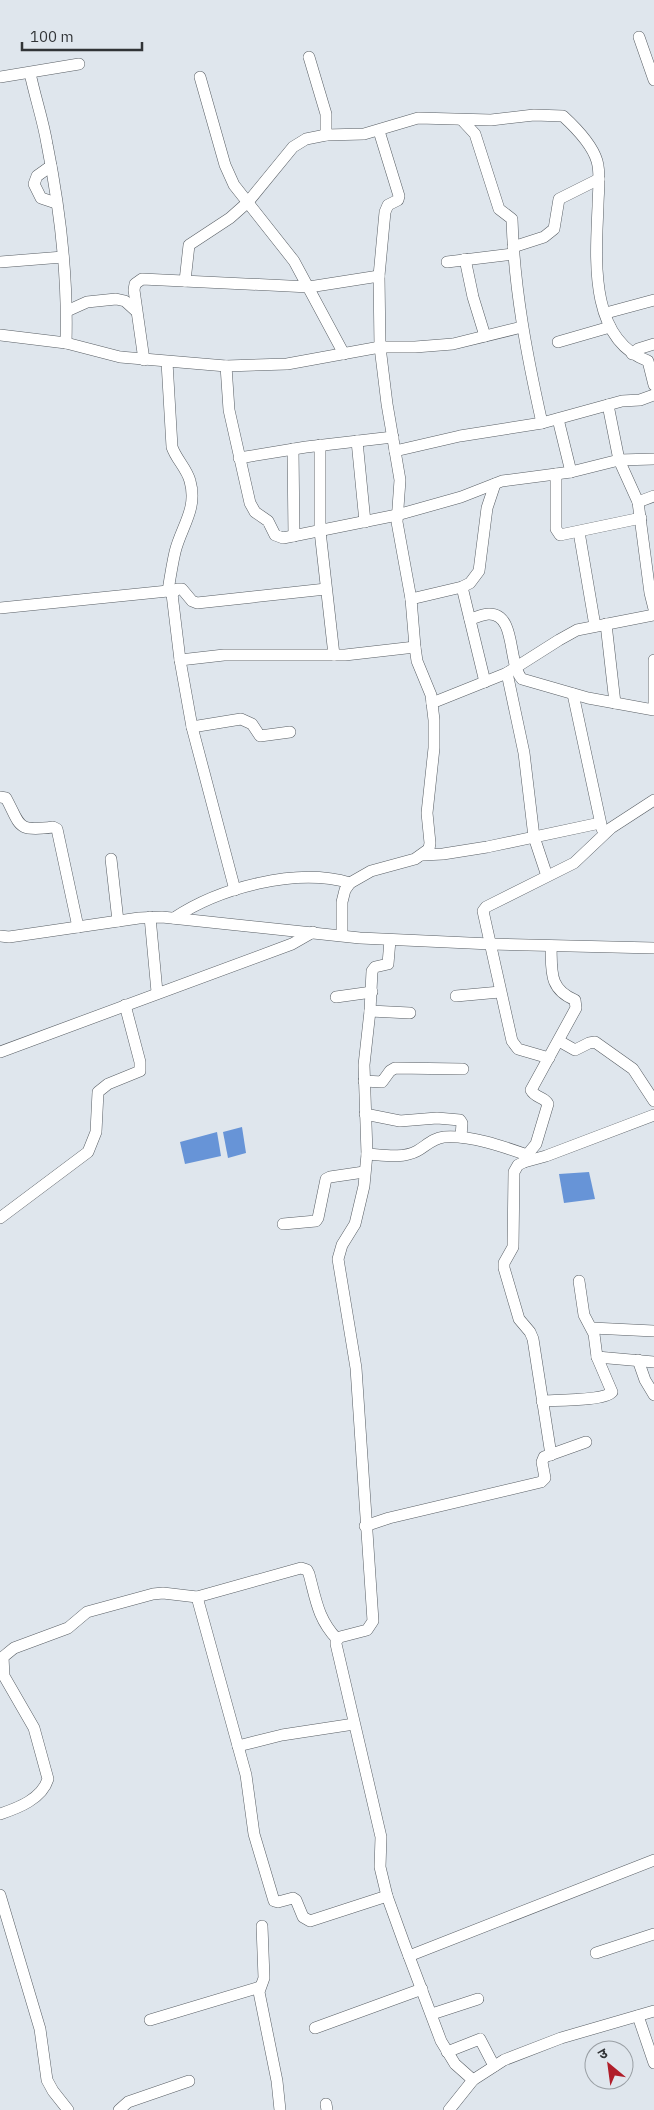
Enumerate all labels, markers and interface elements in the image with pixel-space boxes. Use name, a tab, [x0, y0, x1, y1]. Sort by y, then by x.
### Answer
scale bar	[22, 20, 142, 52]
text: 100 m	[30, 27, 74, 46]
north arrow	[584, 2040, 634, 2090]
text: उ	[595, 2043, 611, 2063]

